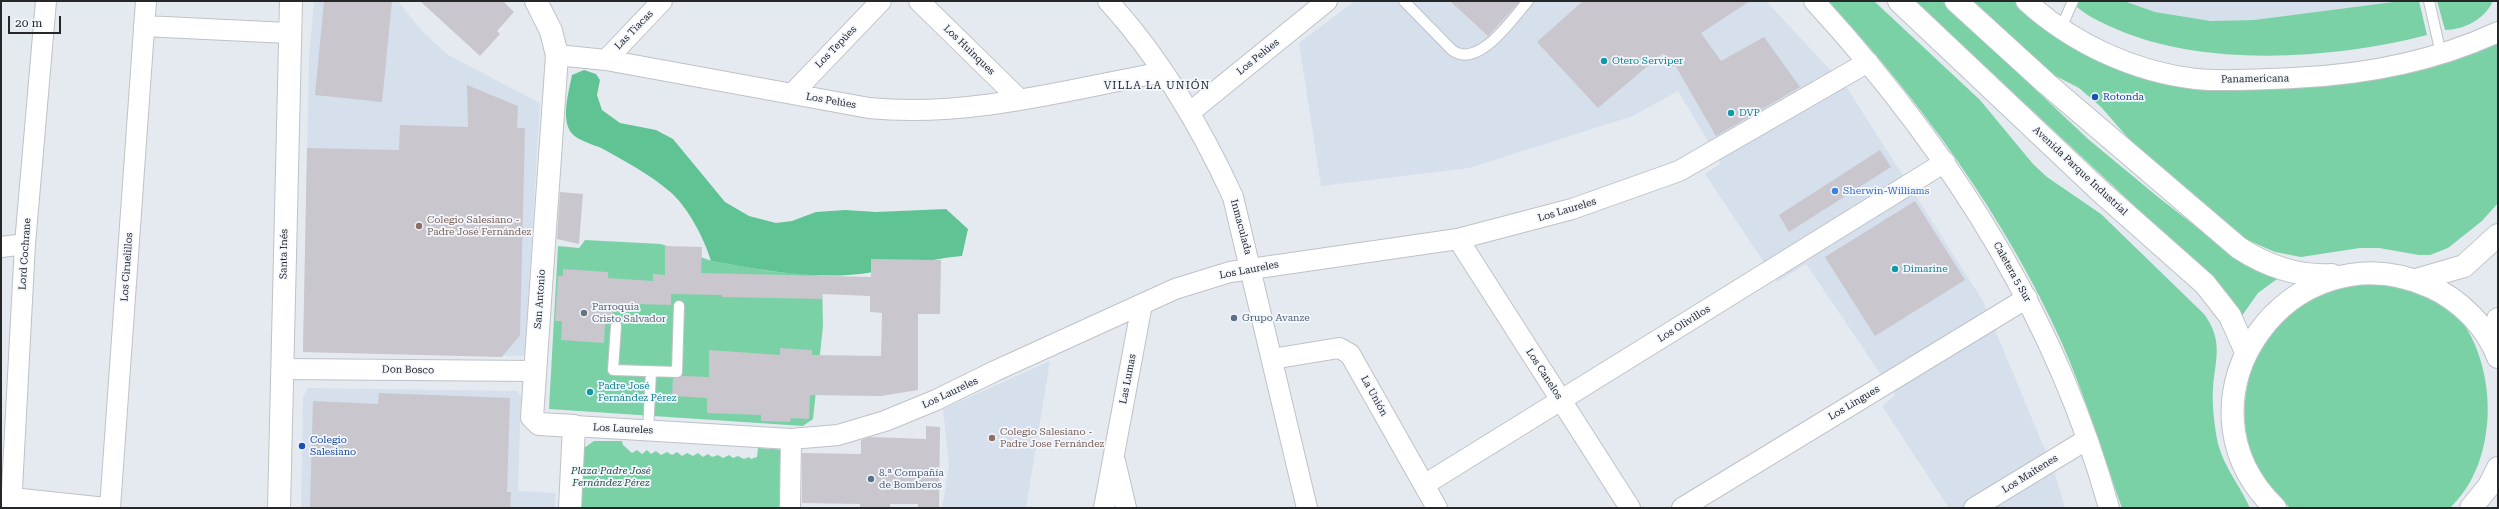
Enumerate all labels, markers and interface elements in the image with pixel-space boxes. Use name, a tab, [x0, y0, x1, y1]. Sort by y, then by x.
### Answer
scale bar	[10, 8, 63, 34]
street label: Las Tiacas	[612, 8, 656, 52]
text: 20 m	[15, 16, 42, 30]
street label: Los Tepúes	[813, 23, 859, 71]
street label: Los Huinques	[941, 23, 997, 77]
street label: Los Pelúes	[1234, 36, 1282, 78]
place label: Otero Serviper	[1612, 55, 1683, 67]
marker: Otero Serviper	[1599, 56, 1609, 66]
street label: Panamericana	[2221, 72, 2289, 86]
district label: VILLA LA UNIÓN	[1104, 79, 1210, 93]
street label: Los Pelúes	[805, 91, 857, 111]
place label: Rotonda	[2103, 91, 2144, 103]
marker: Rotonda	[2090, 92, 2100, 102]
place label: DVP	[1739, 107, 1760, 119]
marker: DVP	[1726, 108, 1736, 118]
street label: Avenida Parque Industrial	[2030, 124, 2130, 218]
place label: Sherwin-Williams	[1843, 185, 1929, 197]
marker: Sherwin-Williams	[1830, 186, 1840, 196]
street label: Los Laureles	[1536, 195, 1598, 225]
street label: Inmaculada	[1228, 198, 1254, 256]
place label: Colegio Salesiano - Padre José Fernández	[427, 214, 531, 238]
street label: Lord Cochrane	[16, 218, 34, 290]
marker: Colegio Salesiano - Padre José Fernández	[414, 221, 424, 231]
street label: Santa Inés	[278, 229, 290, 279]
street label: Los Ciruelillos	[119, 232, 135, 302]
street label: Caletera 5 Sur	[1991, 240, 2033, 304]
street label: Los Laureles	[1218, 258, 1280, 282]
place label: Dimarine	[1903, 263, 1948, 275]
marker: Dimarine	[1890, 264, 1900, 274]
street label: San Antonio	[532, 269, 548, 329]
place label: Parroquia Cristo Salvador	[592, 301, 666, 324]
street label: Los Olivillos	[1655, 303, 1713, 345]
marker: Parroquia Cristo Salvador	[579, 308, 589, 318]
place label: Grupo Avanze	[1242, 312, 1310, 324]
marker: Grupo Avanze	[1229, 313, 1239, 323]
street label: Los Canelos	[1523, 346, 1565, 402]
street label: Las Lumas	[1117, 353, 1139, 405]
street label: Don Bosco	[382, 364, 434, 376]
street label: La Unión	[1358, 374, 1390, 418]
street label: Los Laureles	[920, 375, 980, 411]
place label: Padre José Fernández Pérez	[598, 380, 676, 404]
street label: Los Lingues	[1826, 383, 1882, 423]
marker: Padre José Fernández Pérez	[585, 387, 595, 397]
street label: Los Laureles	[593, 421, 653, 437]
place label: Colegio Salesiano - Padre Jose Fernández	[1000, 426, 1104, 450]
marker: Colegio Salesiano - Padre Jose Fernández	[987, 433, 997, 443]
place label: Colegio Salesiano	[310, 434, 356, 458]
marker: Colegio Salesiano	[297, 441, 307, 451]
street label: Los Maitenes	[2000, 452, 2060, 496]
park label: Plaza Padre José Fernández Pérez	[571, 465, 651, 488]
place label: 8.ª Compañía de Bomberos	[879, 467, 944, 490]
marker: 8.ª Compañía de Bomberos	[866, 474, 876, 484]

